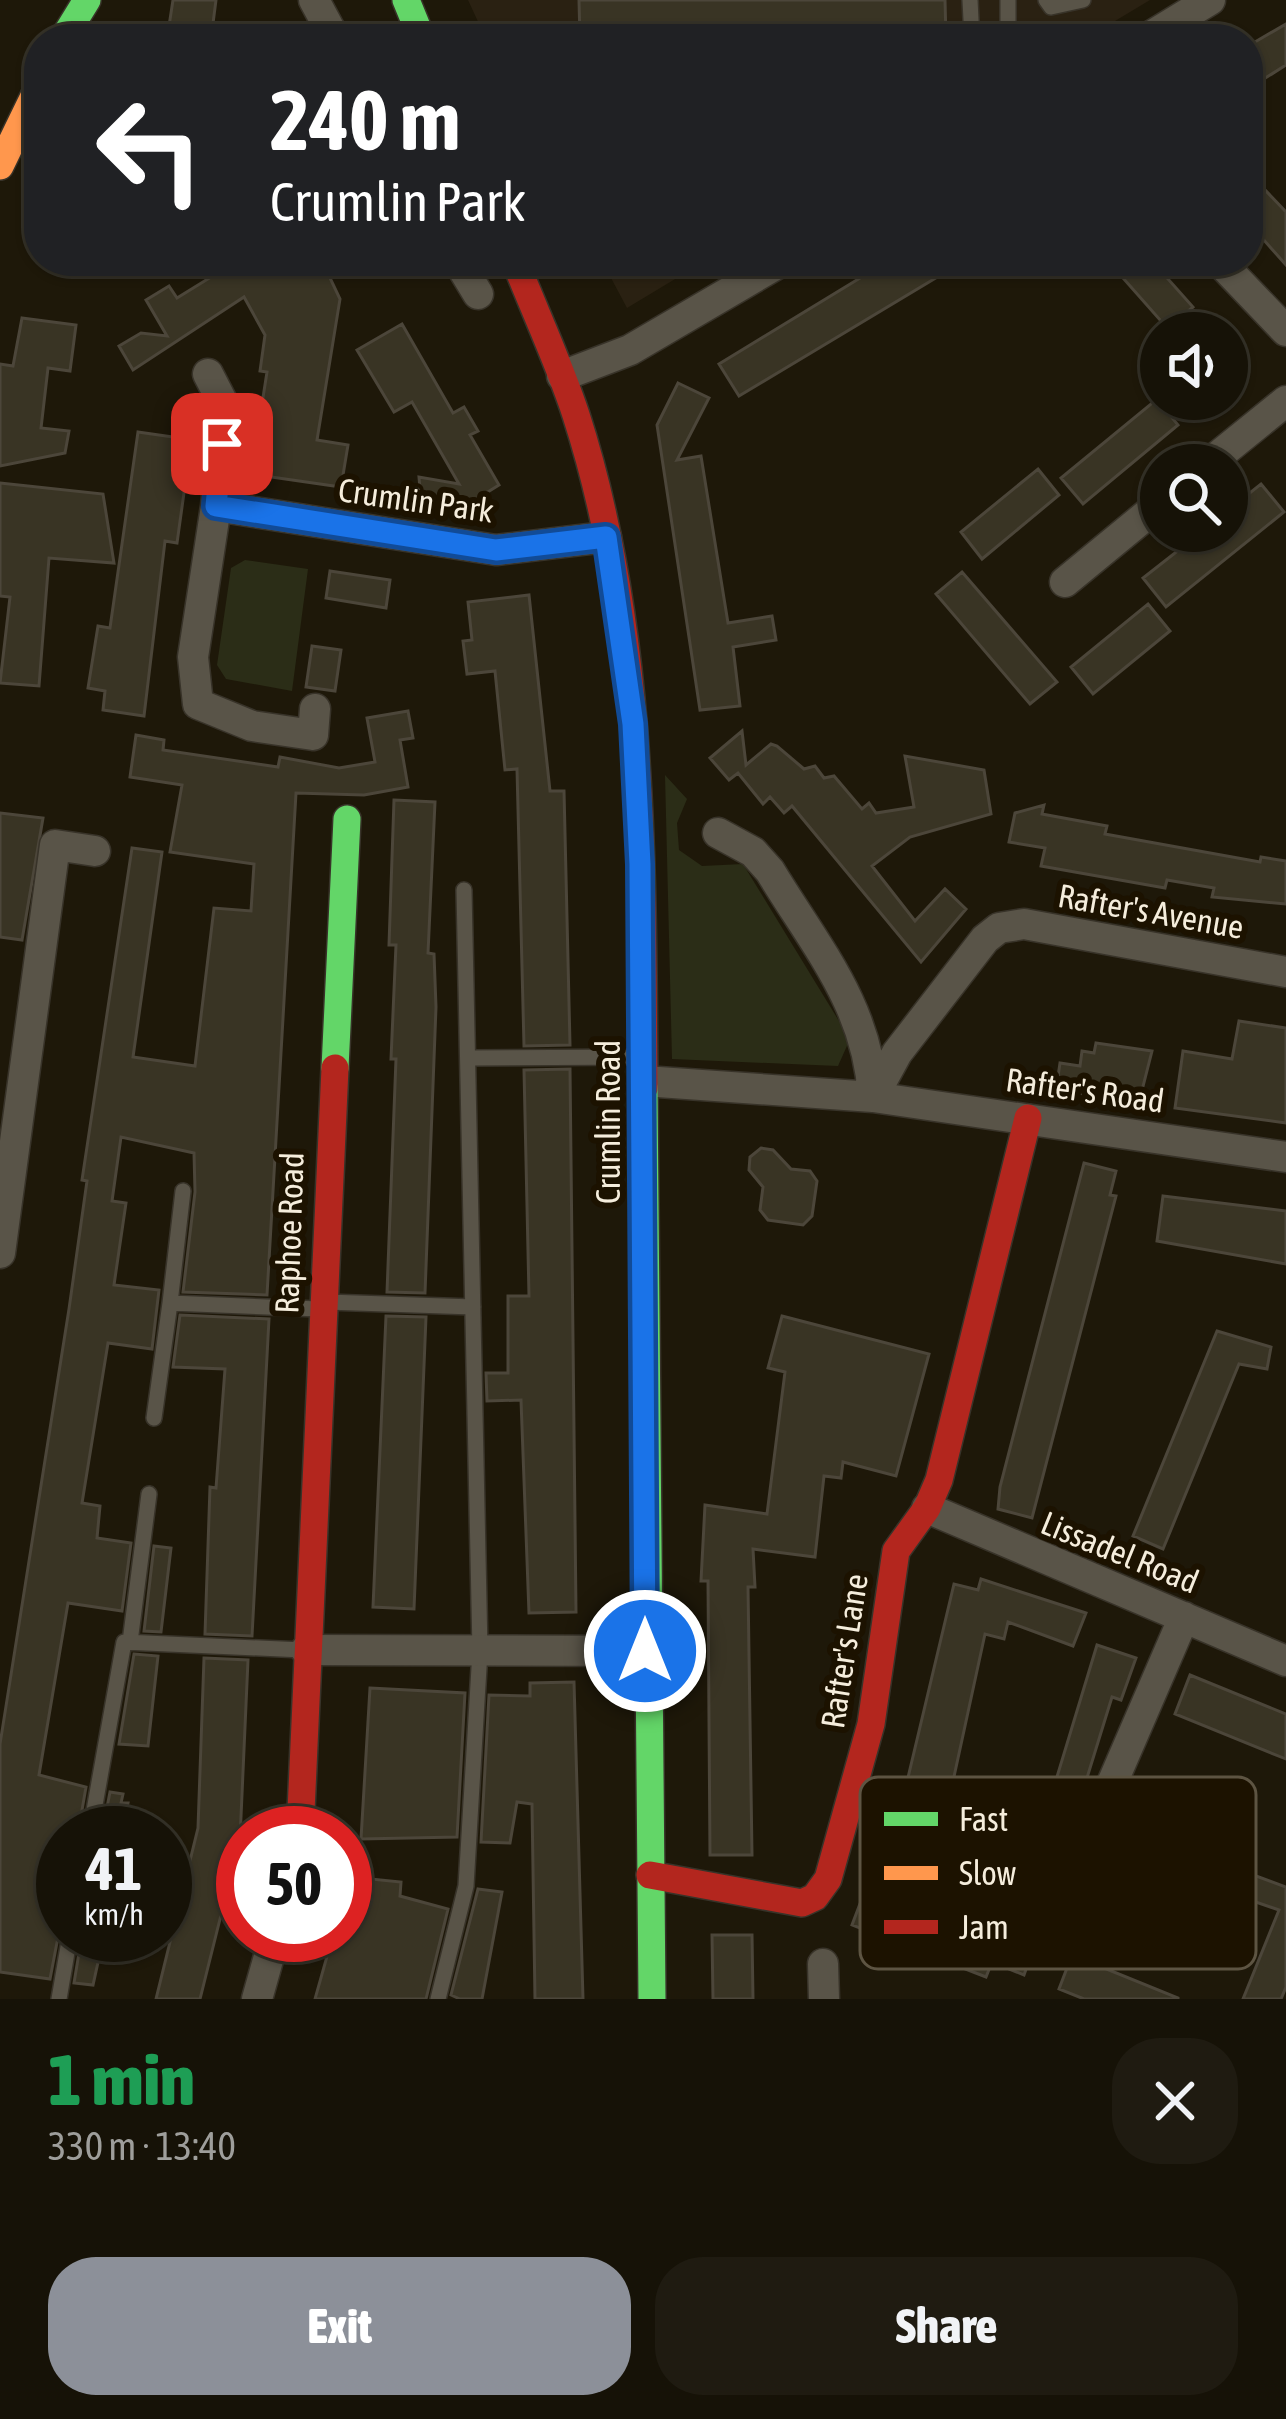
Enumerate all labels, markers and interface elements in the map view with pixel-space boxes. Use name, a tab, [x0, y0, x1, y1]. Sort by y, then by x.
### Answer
icon: left	[72, 72, 228, 228]
text: 240 m	[270, 72, 460, 168]
text: Crumlin Park	[270, 171, 526, 232]
map controls	[1140, 312, 1248, 552]
button: sound	[1140, 312, 1248, 420]
pin	[171, 393, 273, 495]
icon: arrive	[189, 411, 255, 477]
button: search	[1140, 444, 1248, 552]
street label: Crumlin Park	[336, 470, 496, 530]
street label: Rafter's Avenue	[1055, 876, 1247, 946]
street label: Crumlin Road	[589, 1040, 627, 1204]
street label: Rafter's Road	[1003, 1060, 1167, 1120]
street label: Raphoe Road	[267, 1152, 311, 1314]
street label: Lissadel Road	[1036, 1503, 1204, 1601]
street label: Rafter's Lane	[813, 1571, 875, 1731]
position arrow	[582, 1588, 708, 1714]
legend	[860, 1777, 1256, 1969]
text: Fast	[959, 1800, 1008, 1838]
speed limit sign: 50	[216, 1806, 372, 1962]
text: 41	[86, 1834, 142, 1903]
text: Slow	[959, 1854, 1016, 1892]
text: km/h	[84, 1897, 144, 1931]
text: Jam	[959, 1908, 1009, 1946]
text: 1 min	[48, 2038, 195, 2120]
button: close	[1112, 2038, 1238, 2164]
text: 330 m · 13:40	[48, 2124, 236, 2168]
button: Exit	[48, 2257, 631, 2395]
button: Share	[655, 2257, 1238, 2395]

